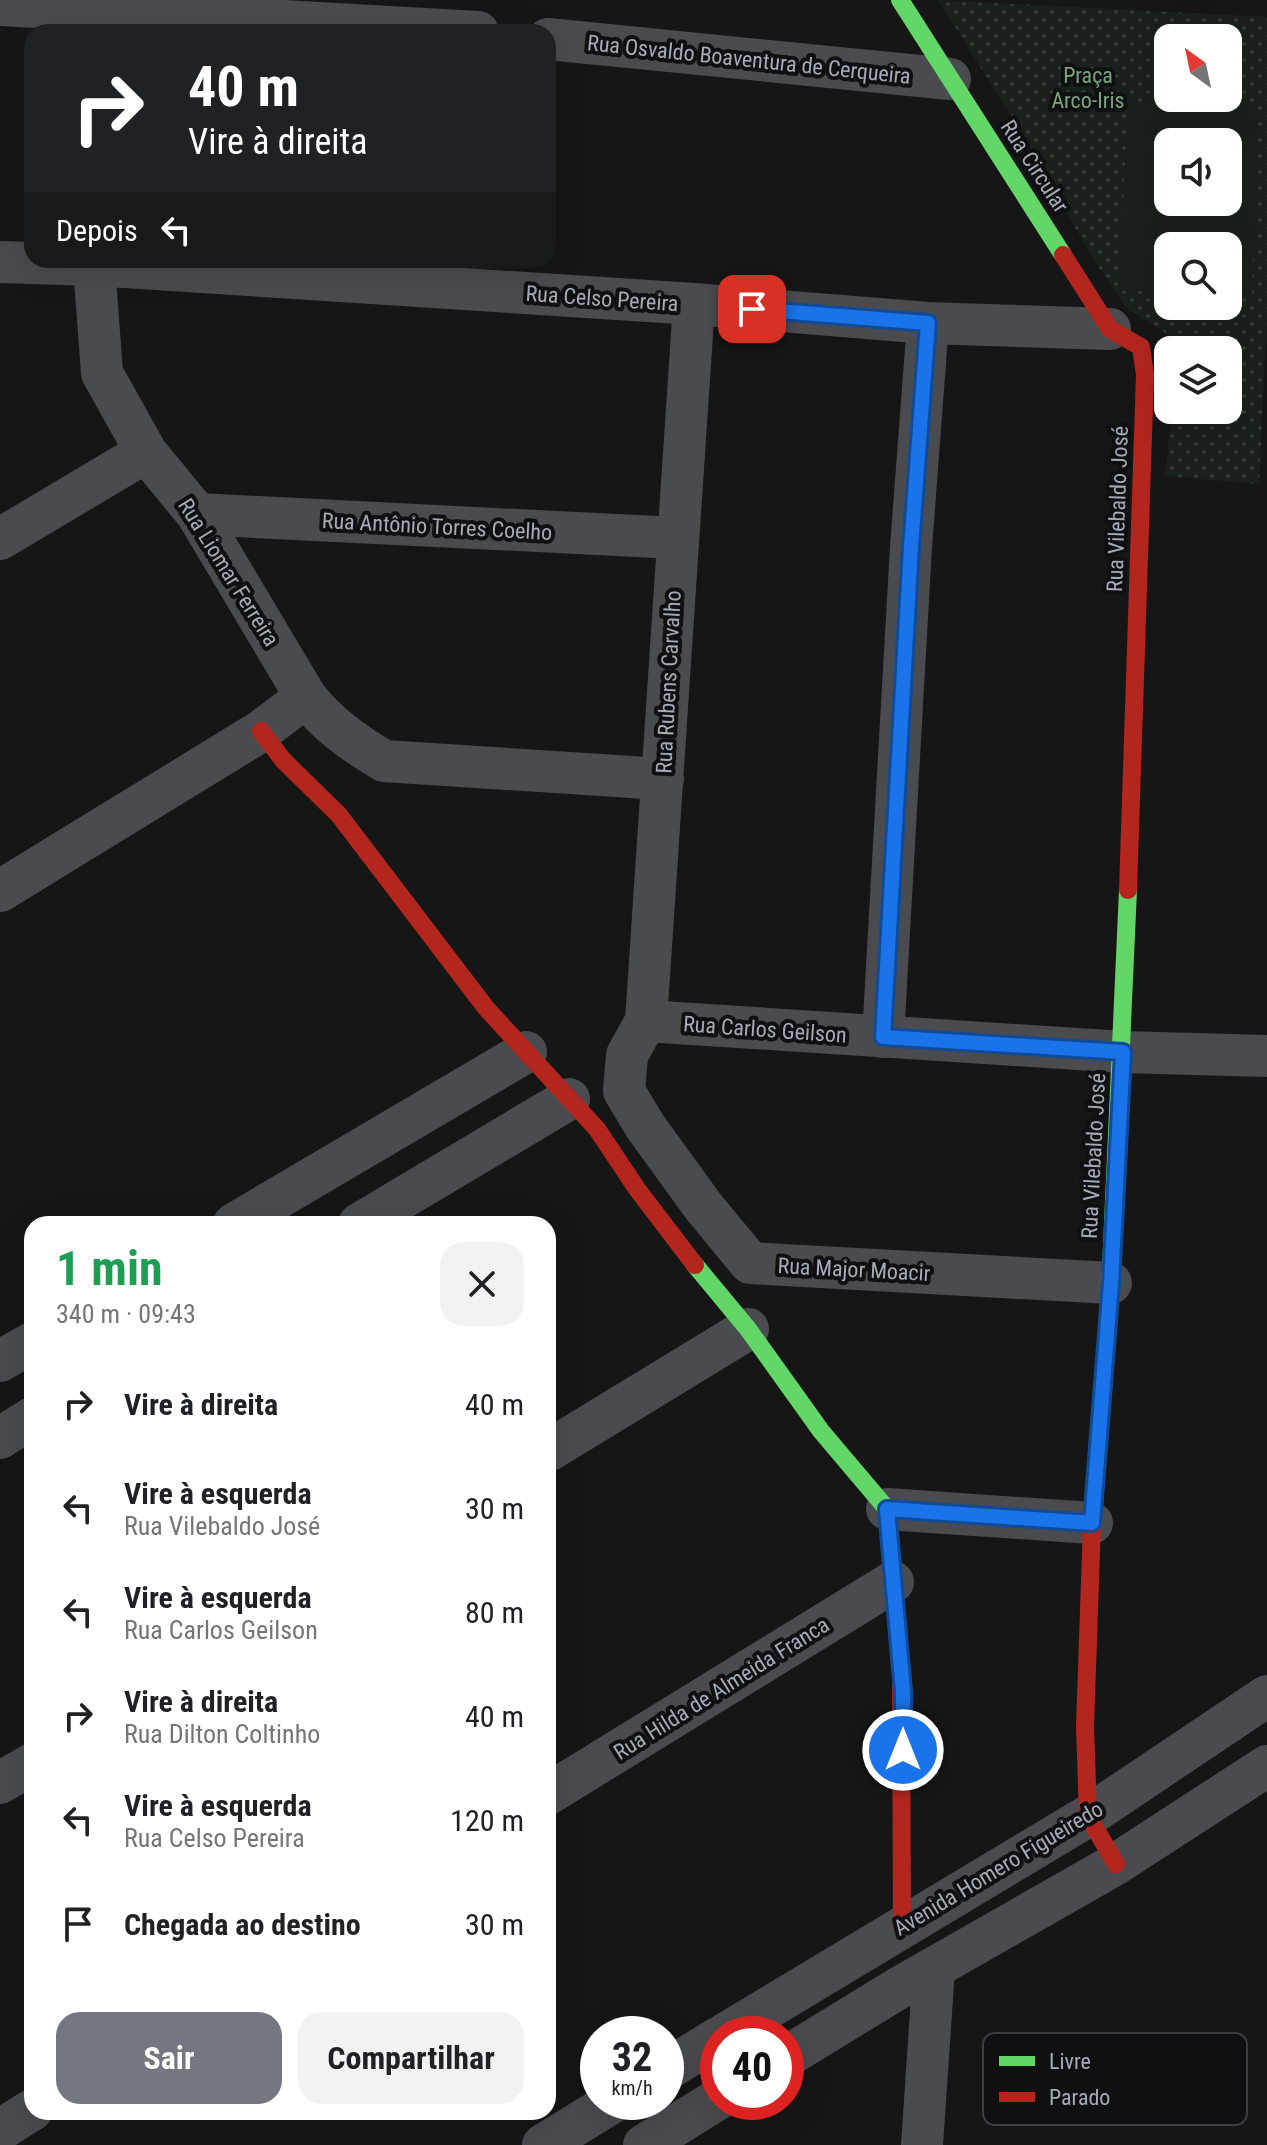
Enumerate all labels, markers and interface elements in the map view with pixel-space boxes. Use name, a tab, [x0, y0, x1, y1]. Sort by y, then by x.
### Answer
north arrow	[1154, 24, 1242, 112]
map controls	[1154, 24, 1242, 424]
street label: Rua Osvaldo Boaventura de Cerqueira	[586, 30, 912, 89]
text: 40 m	[188, 54, 299, 120]
icon: right	[56, 56, 160, 160]
park label: Praça Arco-Iris	[1051, 63, 1125, 113]
street label: Rua Circular	[995, 115, 1074, 217]
text: Vire à direita	[188, 121, 368, 163]
button: sound	[1154, 128, 1242, 216]
icon: left	[154, 208, 198, 252]
text: Depois	[56, 213, 138, 248]
button: search	[1154, 232, 1242, 320]
pin	[718, 275, 786, 343]
street label: Rua Celso Pereira	[525, 281, 679, 316]
icon: arrive	[730, 287, 774, 331]
button: layers	[1154, 336, 1242, 424]
street label: Rua Vilebaldo José	[1102, 426, 1133, 592]
street label: Rua Liomar Ferreira	[173, 494, 284, 651]
street label: Rua Antônio Torres Coelho	[321, 508, 553, 545]
street label: Rua Rubens Carvalho	[651, 590, 686, 774]
street label: Rua Carlos Geilson	[682, 1011, 848, 1048]
street label: Rua Vilebaldo José	[1077, 1072, 1110, 1240]
text: 1 min	[56, 1240, 163, 1297]
button: close	[440, 1242, 524, 1326]
street label: Rua Major Moacir	[777, 1253, 931, 1286]
text: 340 m · 09:43	[56, 1299, 196, 1329]
icon: right	[56, 1382, 100, 1426]
text: Vire à direita	[124, 1387, 278, 1422]
text: 40 m	[465, 1387, 524, 1422]
text: Vire à esquerda	[124, 1476, 312, 1511]
icon: left	[56, 1486, 100, 1530]
text: 30 m	[465, 1491, 524, 1526]
text: Rua Vilebaldo José	[124, 1511, 320, 1541]
text: Vire à esquerda	[124, 1580, 312, 1615]
icon: left	[56, 1590, 100, 1634]
text: 80 m	[465, 1595, 524, 1630]
street label: Rua Hilda de Almeida Franca	[609, 1612, 833, 1765]
text: Rua Carlos Geilson	[124, 1615, 318, 1645]
text: Vire à direita	[124, 1684, 278, 1719]
icon: right	[56, 1694, 100, 1738]
text: 40 m	[465, 1699, 524, 1734]
position arrow	[861, 1708, 945, 1792]
text: Rua Dilton Coltinho	[124, 1719, 320, 1749]
text: Vire à esquerda	[124, 1788, 312, 1823]
street label: Avenida Homero Figueiredo	[889, 1796, 1107, 1941]
icon: left	[56, 1798, 100, 1842]
text: 120 m	[450, 1803, 524, 1838]
text: Rua Celso Pereira	[124, 1823, 305, 1853]
icon: arrive	[56, 1902, 100, 1946]
text: Chegada ao destino	[124, 1907, 361, 1942]
text: 30 m	[465, 1907, 524, 1942]
button: Sair	[56, 2012, 282, 2104]
button: Compartilhar	[298, 2012, 524, 2104]
speed limit sign: 40	[700, 2016, 804, 2120]
legend	[983, 2033, 1247, 2125]
text: 32	[612, 2034, 652, 2081]
text: Livre	[1049, 2049, 1091, 2074]
text: km/h	[611, 2076, 653, 2100]
text: Parado	[1049, 2085, 1110, 2110]

